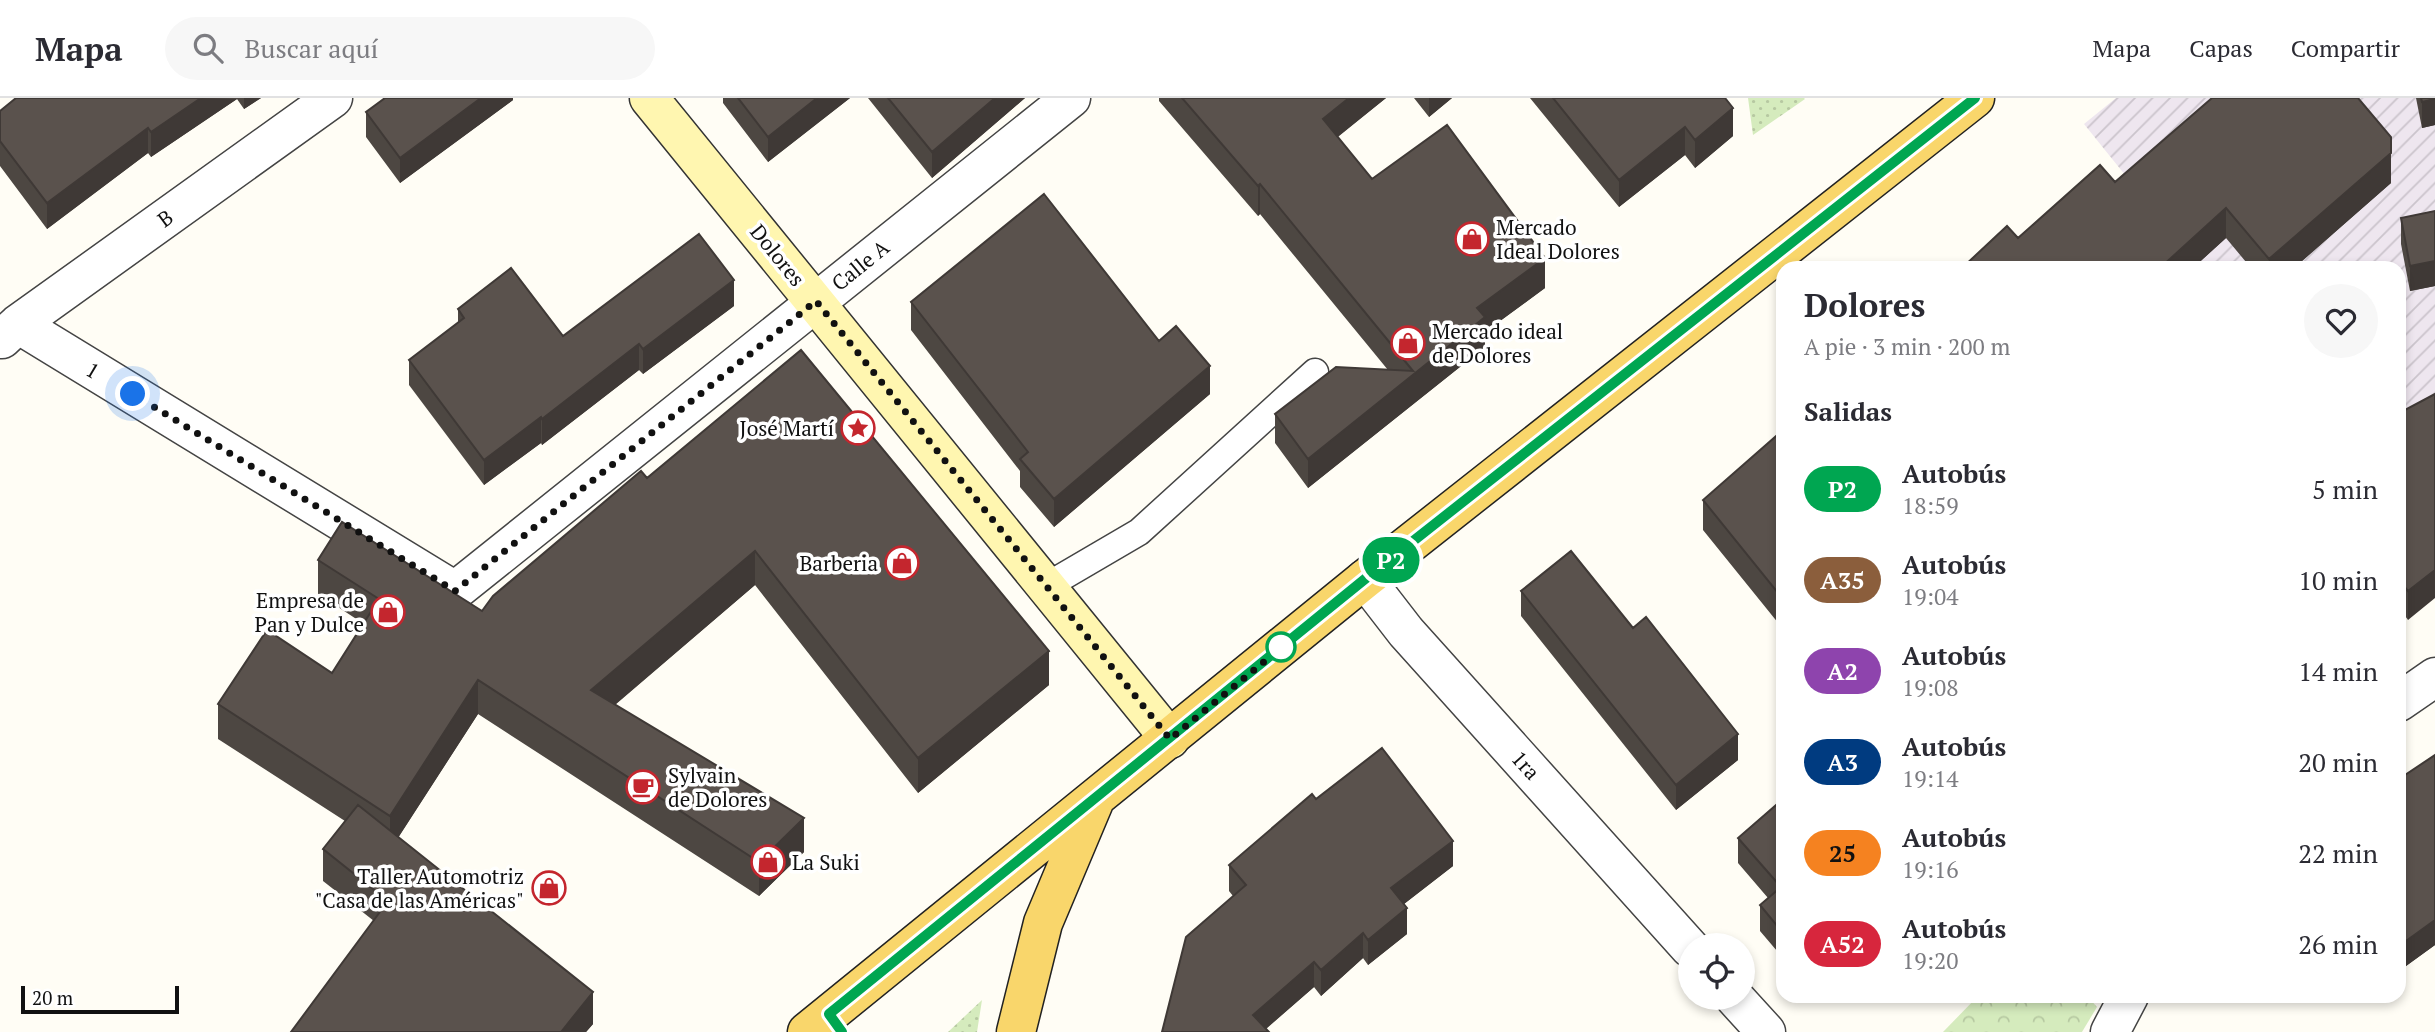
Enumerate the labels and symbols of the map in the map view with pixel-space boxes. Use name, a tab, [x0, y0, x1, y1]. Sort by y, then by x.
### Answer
street label: B	[152, 203, 178, 233]
place label: Mercado Ideal Dolores	[1496, 213, 1620, 265]
street label: Dolores	[744, 218, 812, 292]
shop icon: Mercado Ideal Dolores	[1453, 220, 1491, 258]
street label: Calle A	[825, 233, 895, 297]
place label: Mercado ideal de Dolores	[1432, 317, 1563, 369]
shop icon: Mercado ideal de Dolores	[1389, 324, 1427, 362]
street label: 1	[81, 355, 105, 385]
your location	[115, 376, 150, 411]
place icon: José Martí	[839, 409, 877, 447]
place label: José Martí	[739, 414, 835, 442]
line badge: P2	[1360, 537, 1422, 583]
shop icon: Barberia	[883, 544, 921, 582]
place label: Barberia	[799, 549, 878, 577]
place label: Empresa de Pan y Dulce	[254, 586, 364, 638]
shop icon: Empresa de Pan y Dulce	[369, 593, 407, 631]
unlabelled marker	[1266, 632, 1296, 662]
street label: 1ra	[1506, 745, 1547, 786]
place label: Sylvain de Dolores	[668, 761, 767, 813]
cafe icon: Sylvain de Dolores	[624, 768, 662, 806]
shop icon: La Suki	[749, 843, 787, 881]
place label: La Suki	[792, 848, 860, 876]
place label: Taller Automotriz "Casa de las Américas"	[315, 862, 524, 914]
shop icon: Taller Automotriz "Casa de las Américas"	[530, 869, 568, 907]
scale bar	[21, 983, 178, 1015]

